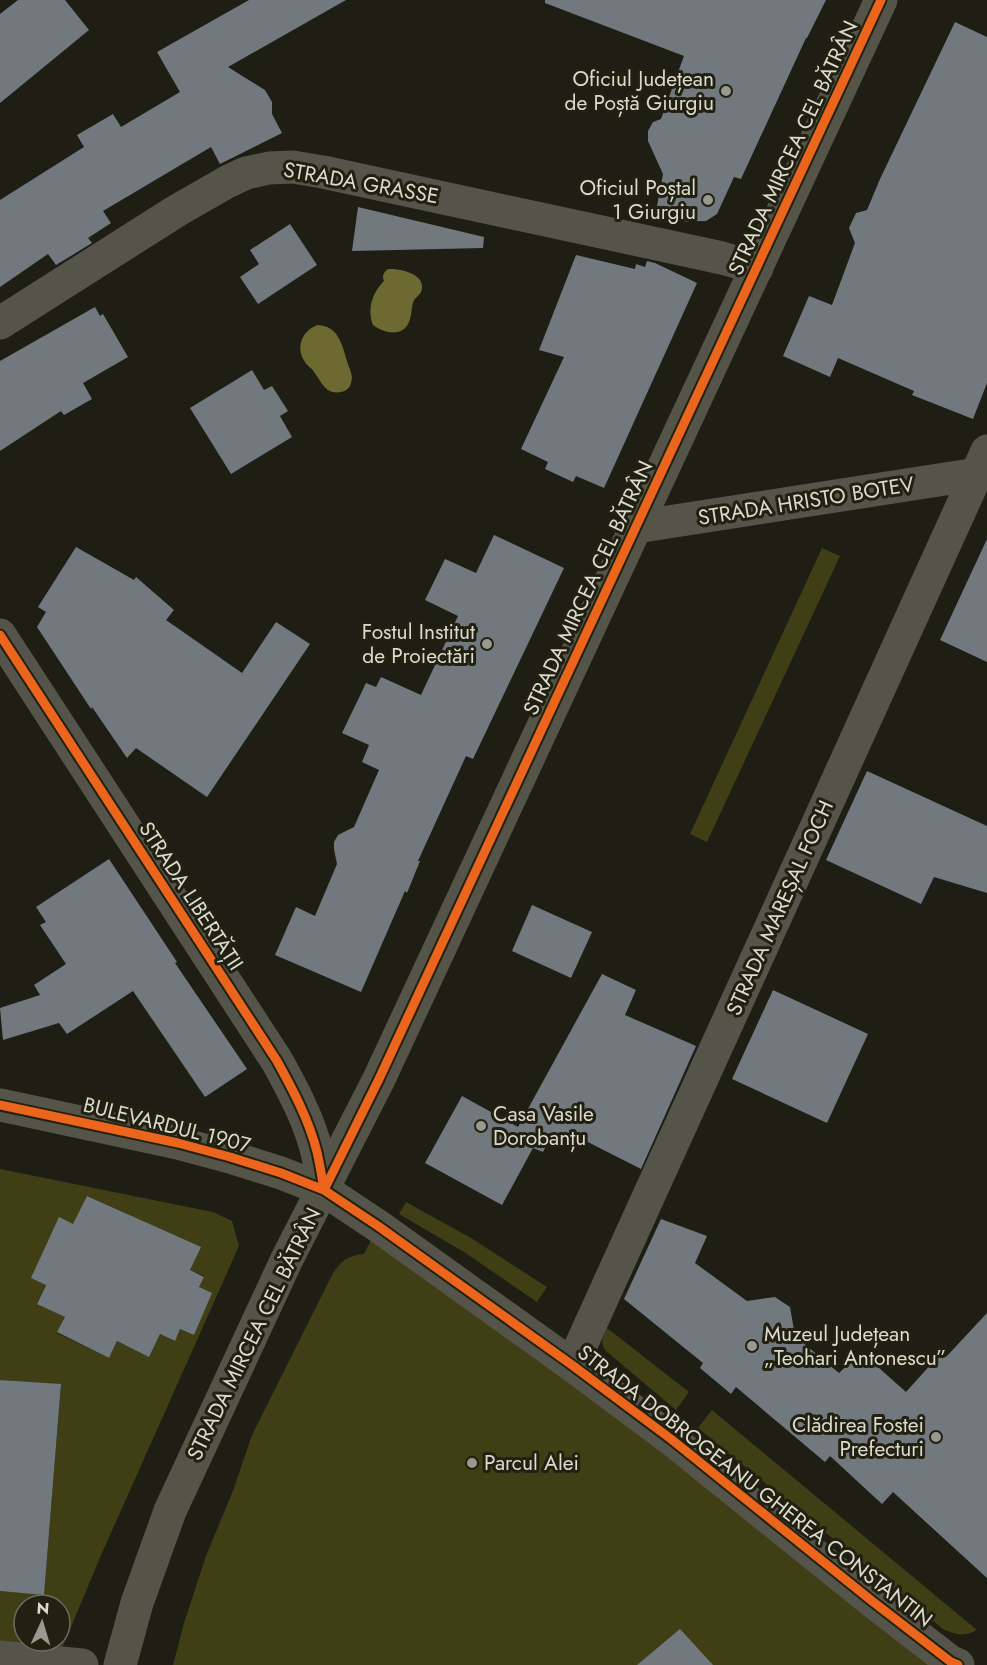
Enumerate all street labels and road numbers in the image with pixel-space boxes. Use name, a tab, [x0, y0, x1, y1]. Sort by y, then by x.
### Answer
street label: STRADA MIRCEA CEL BĂTRÂN	[721, 16, 865, 280]
street label: STRADA GRASSE	[281, 155, 441, 211]
street label: STRADA MIRCEA CEL BĂTRÂN	[516, 456, 660, 720]
street label: STRADA HRISTO BOTEV	[696, 469, 916, 533]
street label: STRADA MAREȘAL FOCH	[719, 796, 841, 1020]
street label: STRADA LIBERTĂȚII	[132, 816, 250, 976]
street label: BULEVARDUL 1907	[80, 1090, 254, 1160]
street label: STRADA MIRCEA CEL BĂTRÂN	[180, 1203, 328, 1465]
street label: STRADA DOBROGEANU GHEREA CONSTANTIN	[571, 1338, 939, 1634]

